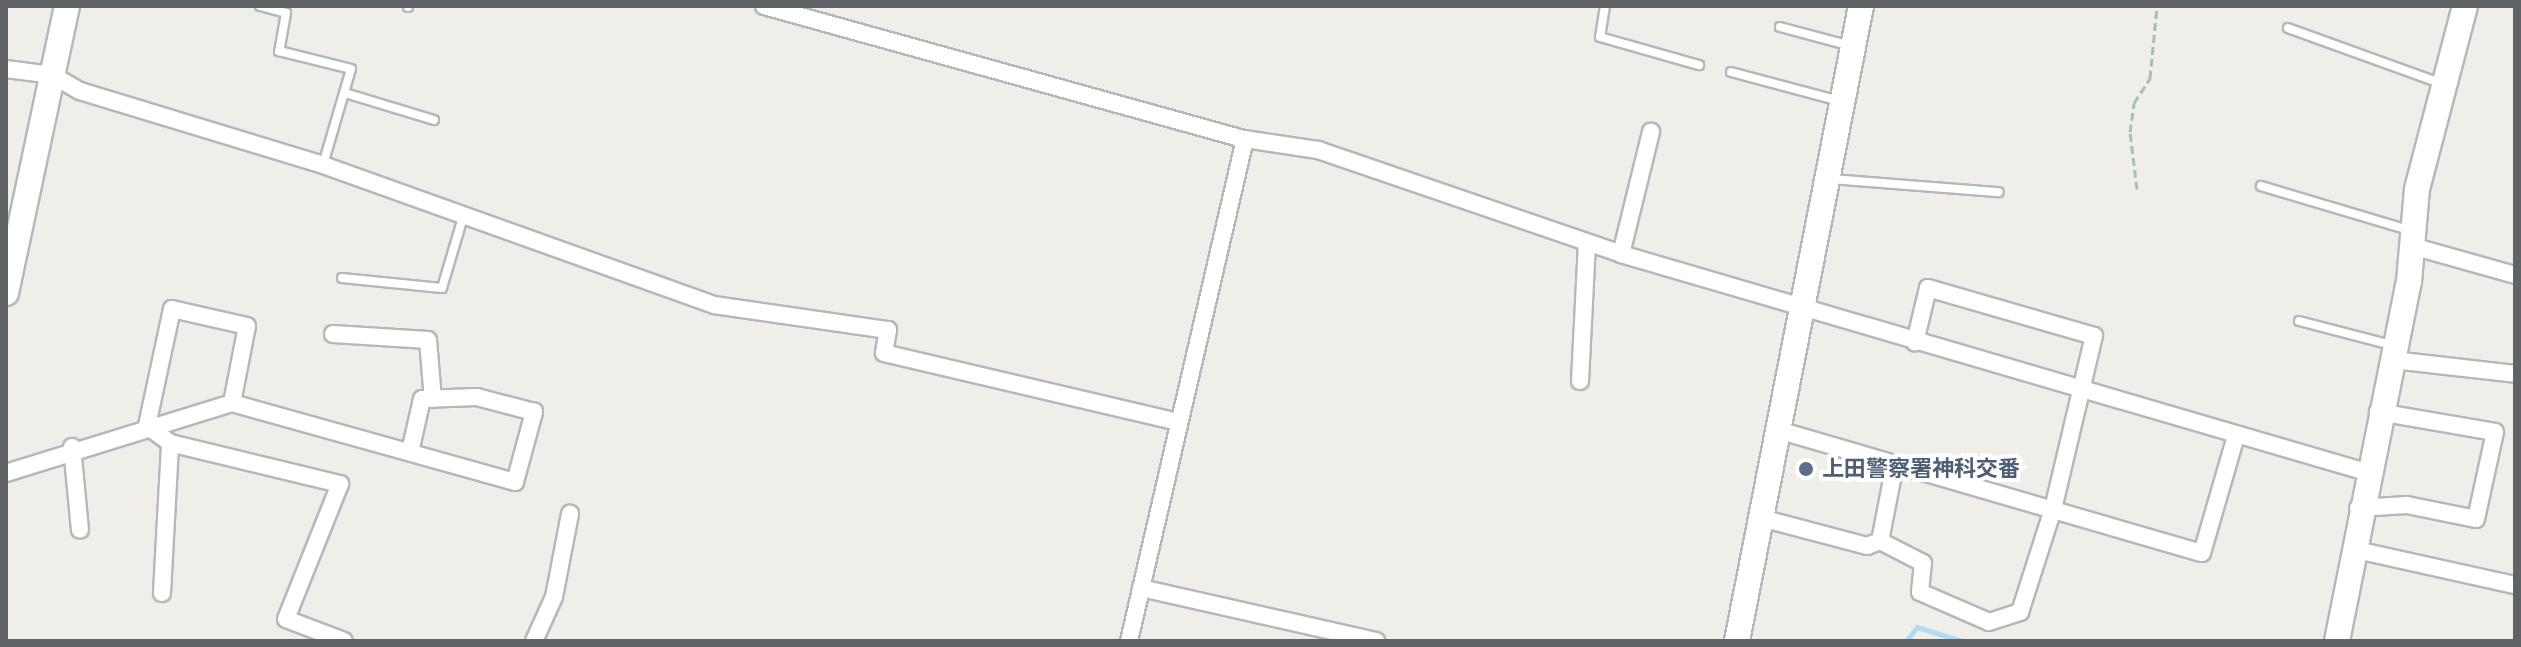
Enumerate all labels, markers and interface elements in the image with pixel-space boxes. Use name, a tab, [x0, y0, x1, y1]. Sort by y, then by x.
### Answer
place label: 上田警察署神科交番	[1822, 456, 2020, 482]
marker: 上田警察署神科交番	[1797, 460, 1815, 478]

